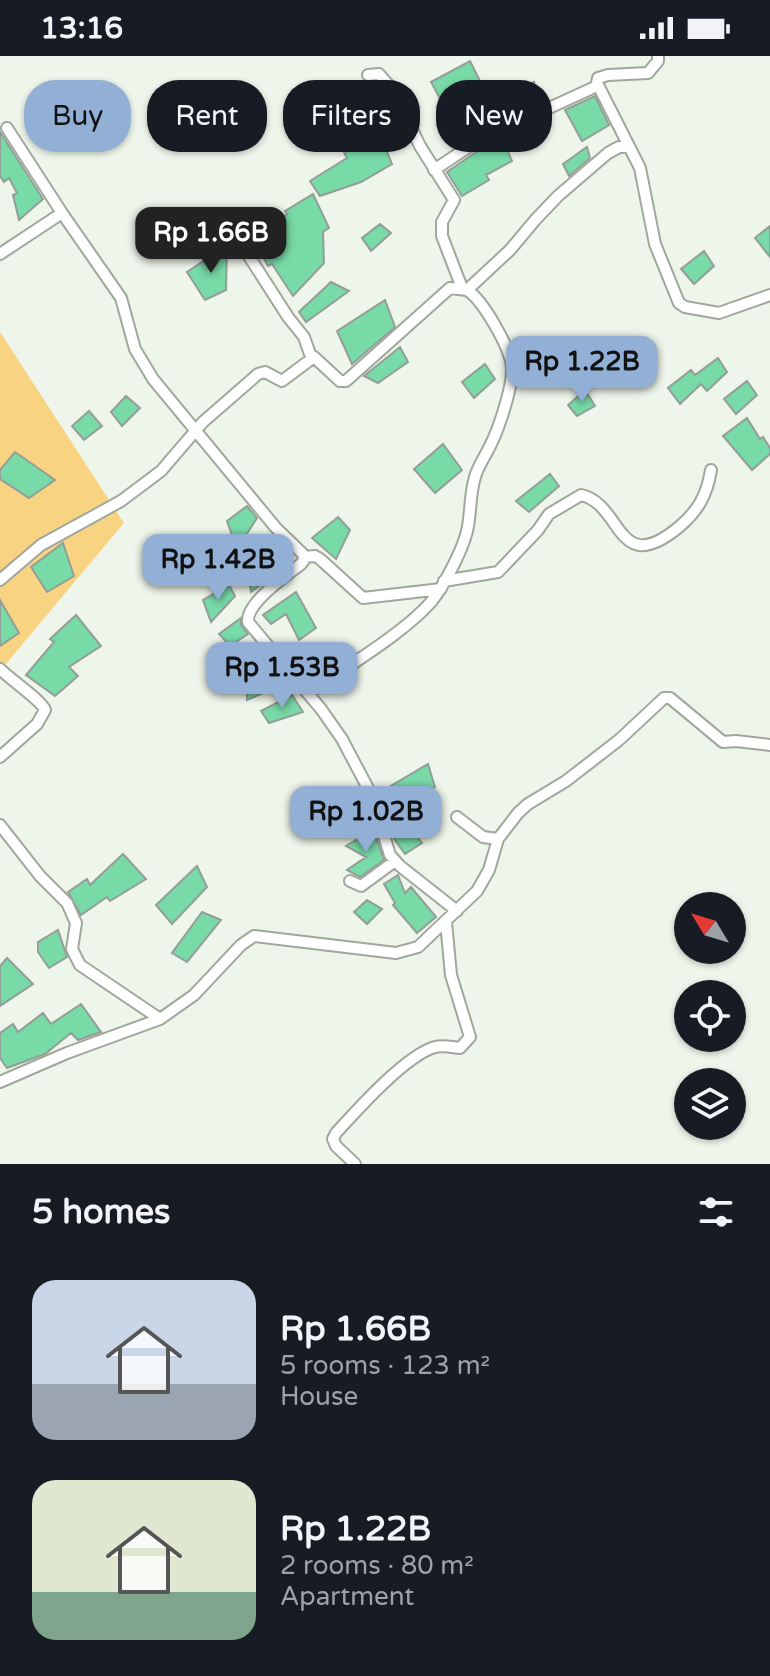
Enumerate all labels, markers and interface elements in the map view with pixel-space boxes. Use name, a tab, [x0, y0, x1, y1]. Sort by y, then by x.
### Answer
text: 13:16	[40, 10, 123, 47]
chip: Buy	[24, 80, 131, 152]
chip: Rent	[147, 80, 267, 152]
chip: Filters	[283, 80, 420, 152]
chip: New	[436, 80, 552, 152]
pin: Rp 1.66B	[128, 207, 294, 275]
text: Rp 1.66B	[153, 217, 269, 248]
pin: Rp 1.22B	[499, 336, 665, 404]
text: Rp 1.22B	[524, 346, 640, 377]
pin: Rp 1.42B	[135, 534, 301, 602]
text: Rp 1.42B	[161, 544, 275, 575]
pin: Rp 1.53B	[199, 642, 365, 710]
text: Rp 1.53B	[224, 652, 340, 683]
pin: Rp 1.02B	[283, 786, 449, 854]
text: Rp 1.02B	[308, 796, 424, 827]
north arrow	[674, 892, 746, 964]
map controls	[674, 892, 746, 1140]
button: locate	[674, 980, 746, 1052]
button: layers	[674, 1068, 746, 1140]
icon: filters	[694, 1190, 738, 1234]
text: 5 homes	[32, 1192, 170, 1233]
text: Rp 1.66B	[280, 1309, 431, 1350]
icon: home	[96, 1312, 192, 1408]
text: 5 rooms · 123 m²	[280, 1350, 490, 1381]
text: House	[280, 1381, 358, 1412]
text: Rp 1.22B	[280, 1509, 431, 1550]
icon: home	[96, 1512, 192, 1608]
text: 2 rooms · 80 m²	[280, 1550, 474, 1581]
text: Apartment	[280, 1581, 414, 1612]

